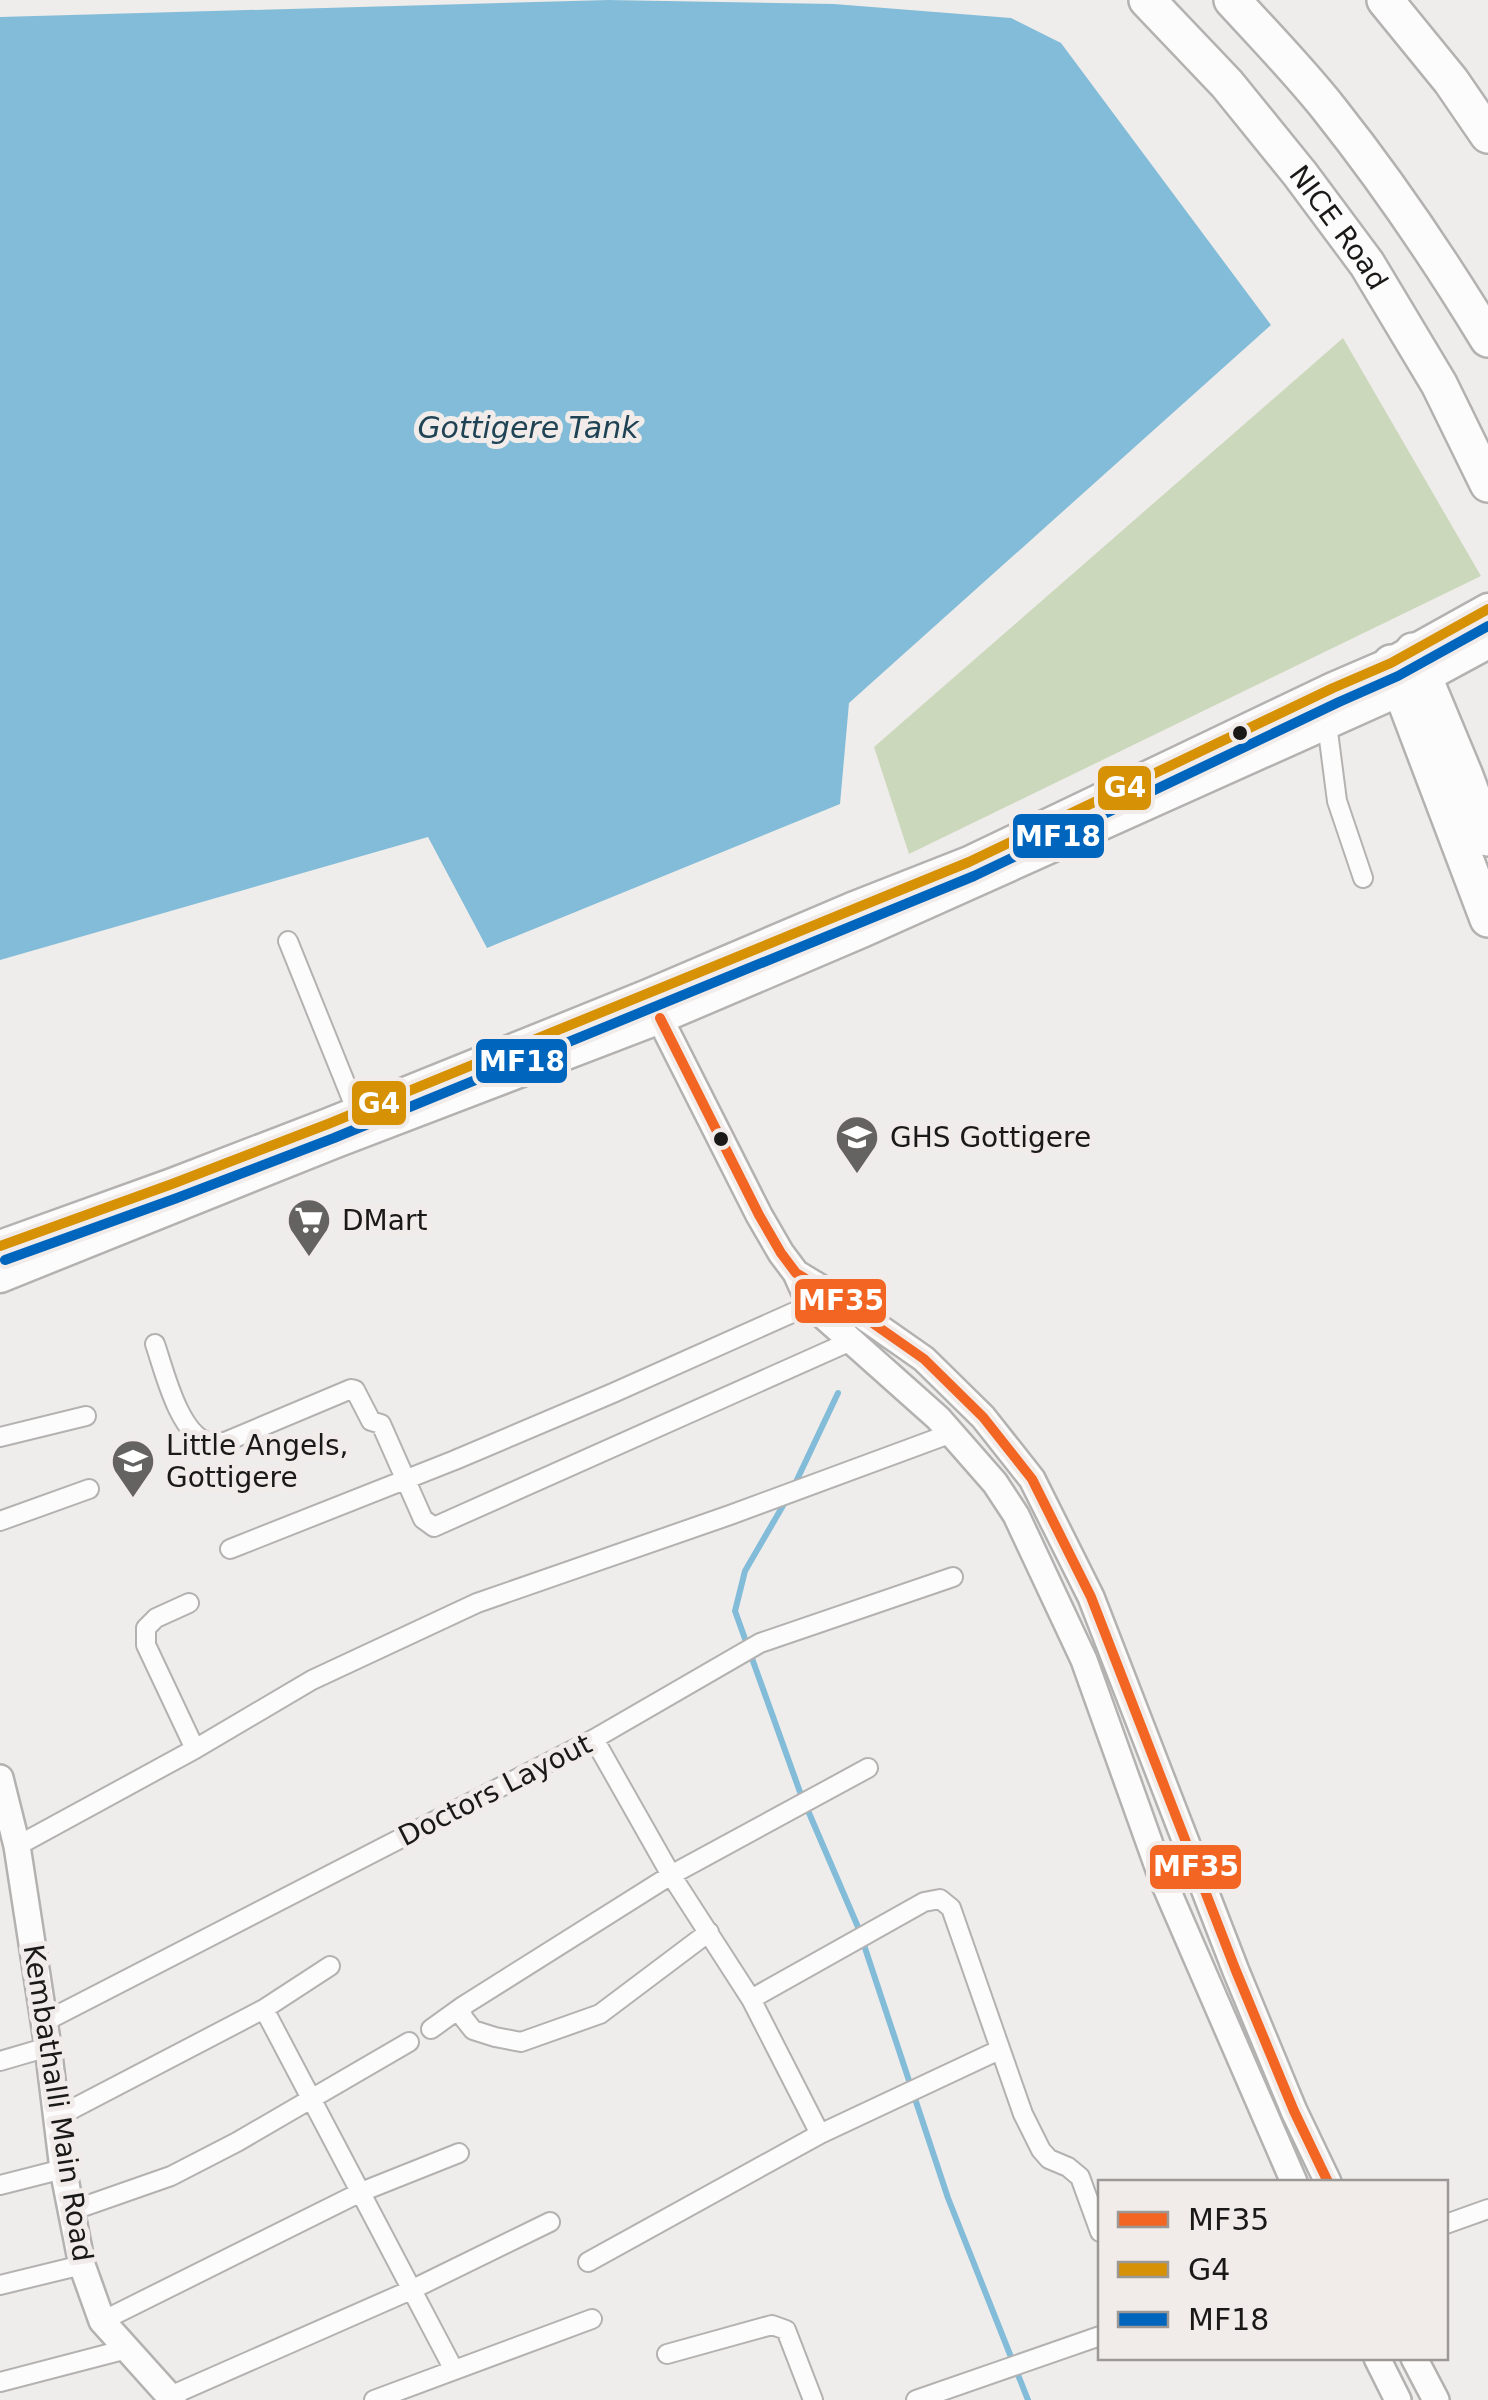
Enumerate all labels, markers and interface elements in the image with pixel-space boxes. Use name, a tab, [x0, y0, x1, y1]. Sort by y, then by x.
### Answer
street label: NICE Road	[1283, 159, 1395, 295]
water label: Gottigere Tank	[417, 410, 640, 445]
unlabelled marker	[1230, 723, 1250, 743]
line badge: G4	[1096, 764, 1153, 812]
text: G4	[1104, 771, 1146, 804]
line badge: MF18	[1011, 812, 1106, 860]
text: MF18	[1015, 820, 1101, 853]
line badge: MF18	[474, 1037, 569, 1085]
text: MF18	[479, 1045, 565, 1078]
line badge: G4	[350, 1079, 408, 1127]
text: G4	[358, 1087, 400, 1120]
school or university icon: GHS Gottigere	[834, 1114, 880, 1175]
place label: GHS Gottigere	[890, 1121, 1091, 1154]
unlabelled marker	[711, 1129, 731, 1149]
supermarket icon: DMart	[286, 1197, 332, 1258]
place label: DMart	[342, 1204, 427, 1237]
line badge: MF35	[793, 1277, 888, 1325]
text: MF35	[798, 1284, 884, 1317]
place label: Little Angels, Gottigere	[166, 1429, 348, 1494]
school or university icon: Little Angels, Gottigere	[110, 1438, 156, 1499]
street label: Doctors Layout	[393, 1727, 597, 1853]
line badge: MF35	[1148, 1843, 1243, 1891]
text: MF35	[1153, 1850, 1239, 1883]
street label: Kembathalli Main Road	[17, 1942, 99, 2264]
legend	[1098, 2180, 1448, 2360]
text: MF35	[1188, 2202, 1269, 2237]
text: G4	[1188, 2252, 1230, 2287]
text: MF18	[1188, 2302, 1269, 2337]

